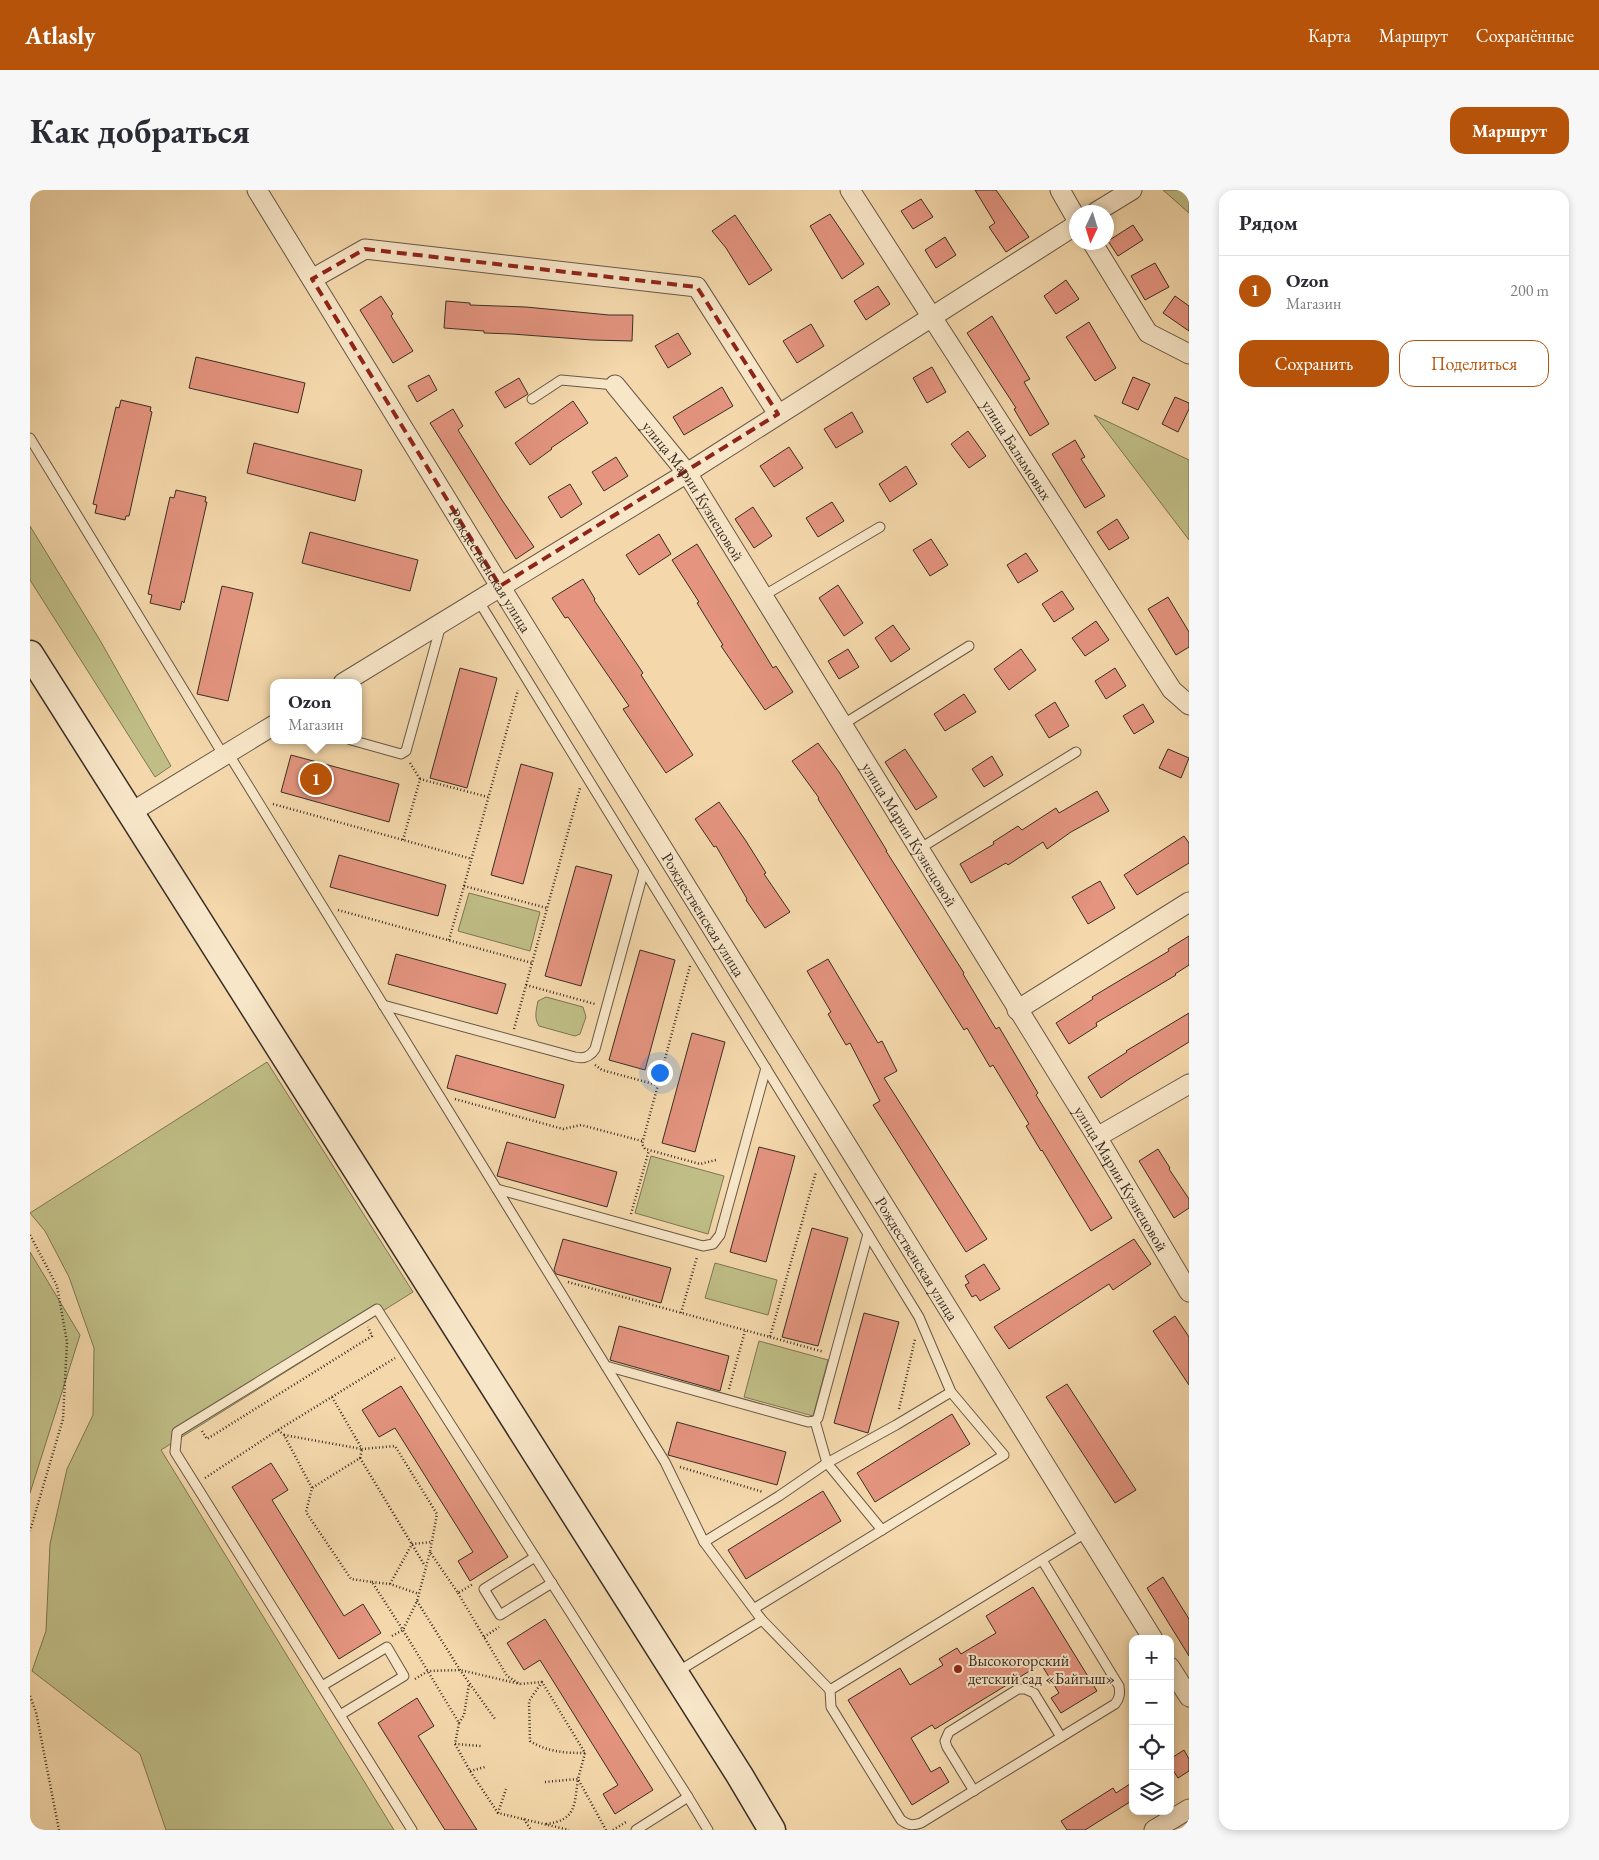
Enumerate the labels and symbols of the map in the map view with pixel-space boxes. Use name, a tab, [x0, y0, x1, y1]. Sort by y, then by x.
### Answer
north arrow	[1069, 205, 1114, 250]
street label: улица Балымовых	[977, 396, 1057, 504]
street label: улица Марии Кузнецовой	[637, 416, 749, 566]
street label: Рождественская улица	[444, 504, 537, 637]
street label: улица Марии Кузнецовой	[857, 758, 962, 911]
pin: 1	[300, 760, 332, 798]
street label: Рождественская улица	[657, 849, 750, 981]
your location	[647, 1060, 673, 1086]
street label: улица Марии Кузнецовой	[1069, 1102, 1173, 1256]
street label: Рождественская улица	[870, 1193, 963, 1325]
place label: Высокогорский детский сад «Байгыш»	[968, 1650, 1115, 1689]
marker: Высокогорский детский сад «Байгыш»	[952, 1663, 964, 1675]

